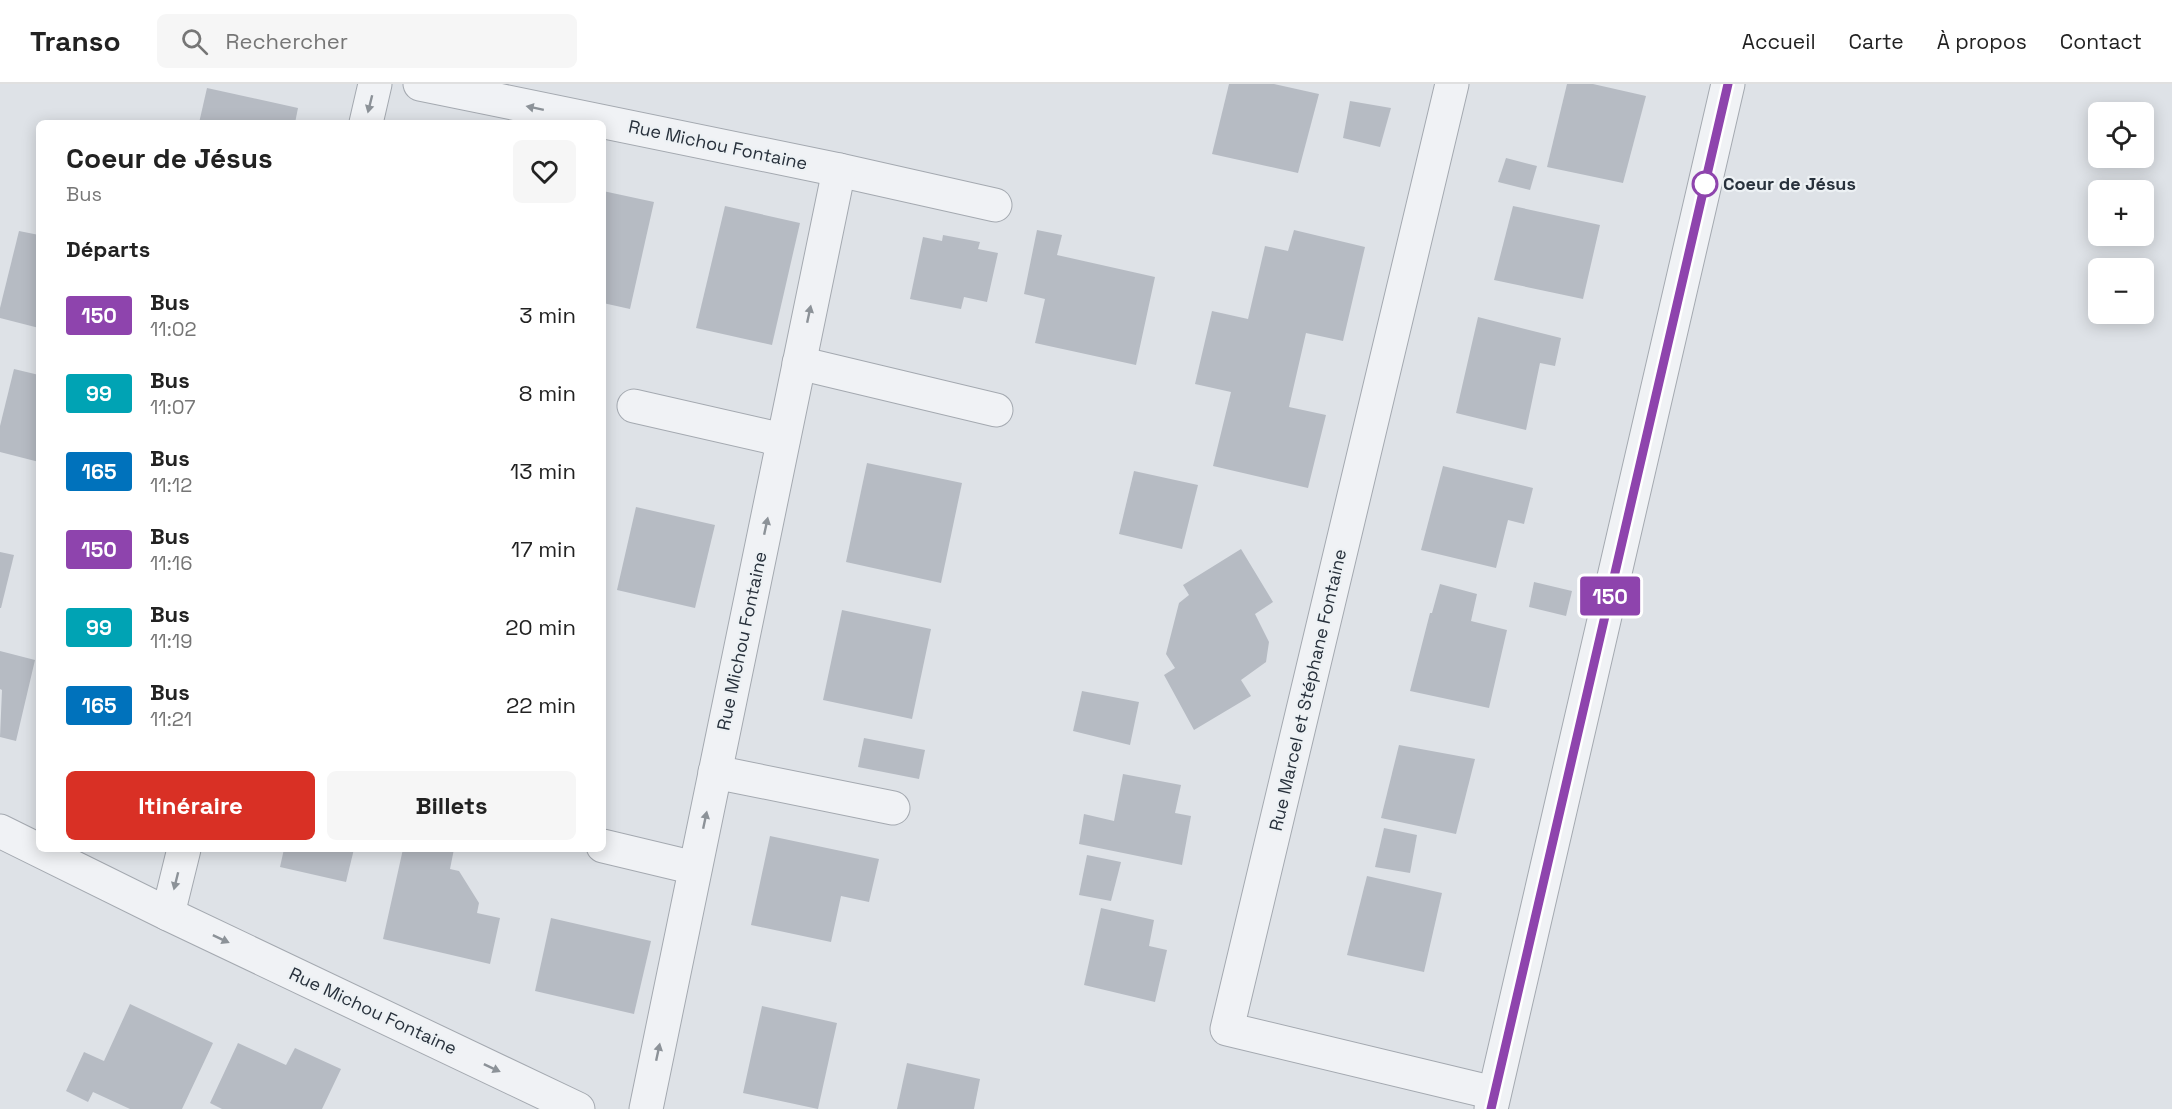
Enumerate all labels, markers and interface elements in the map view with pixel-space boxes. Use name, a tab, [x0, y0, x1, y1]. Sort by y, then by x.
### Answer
search box	[157, 14, 577, 68]
text: Transo	[30, 23, 121, 59]
icon: search	[178, 25, 211, 58]
text: Rechercher	[226, 27, 348, 55]
text: Accueil	[1742, 28, 1816, 55]
text: Carte	[1849, 28, 1904, 55]
text: À propos	[1937, 28, 2027, 55]
text: Contact	[2060, 28, 2142, 55]
one-way arrow	[365, 94, 375, 113]
one-way arrow	[526, 102, 544, 112]
map controls	[2088, 102, 2154, 324]
button: locate	[2088, 102, 2154, 168]
street label: Rue Michou Fontaine	[627, 114, 810, 175]
text: Coeur de Jésus	[66, 140, 273, 176]
button: heart	[513, 140, 576, 203]
marker: Coeur de Jésus	[1692, 171, 1718, 197]
place label: Coeur de Jésus	[1723, 172, 1856, 195]
button: +	[2088, 180, 2154, 246]
text: Bus	[66, 181, 102, 207]
text: Départs	[66, 235, 150, 263]
button: −	[2088, 258, 2154, 324]
text: Bus	[150, 288, 190, 316]
text: 3 min	[519, 301, 576, 329]
text: 150	[81, 302, 117, 329]
one-way arrow	[805, 304, 814, 323]
text: 11:02	[150, 316, 197, 342]
text: Bus	[150, 366, 190, 394]
text: 8 min	[519, 379, 576, 407]
text: 99	[86, 380, 112, 407]
text: 11:07	[150, 394, 196, 420]
text: Bus	[150, 444, 190, 472]
text: 13 min	[510, 457, 576, 485]
text: 165	[81, 458, 117, 485]
text: 11:12	[150, 472, 192, 498]
one-way arrow	[761, 516, 771, 535]
text: Bus	[150, 522, 190, 550]
text: 17 min	[511, 535, 576, 563]
text: 150	[81, 536, 117, 563]
street label: Rue Marcel et Stéphane Fontaine	[1264, 547, 1351, 833]
street label: Rue Michou Fontaine	[711, 549, 772, 732]
text: 11:16	[150, 550, 192, 576]
line badge: 150	[1576, 576, 1644, 616]
text: 150	[1592, 583, 1628, 610]
text: Bus	[150, 600, 190, 628]
text: 20 min	[505, 613, 576, 641]
text: 99	[86, 614, 112, 641]
text: 11:19	[150, 628, 192, 654]
text: Bus	[150, 678, 190, 706]
text: 22 min	[506, 691, 576, 719]
text: 165	[81, 692, 117, 719]
text: 11:21	[150, 706, 192, 732]
button: Itinéraire	[66, 771, 315, 840]
button: Billets	[327, 771, 576, 840]
one-way arrow	[701, 810, 710, 829]
one-way arrow	[171, 872, 181, 891]
one-way arrow	[212, 935, 229, 944]
street label: Rue Michou Fontaine	[286, 962, 461, 1060]
one-way arrow	[653, 1042, 663, 1061]
one-way arrow	[483, 1063, 500, 1072]

